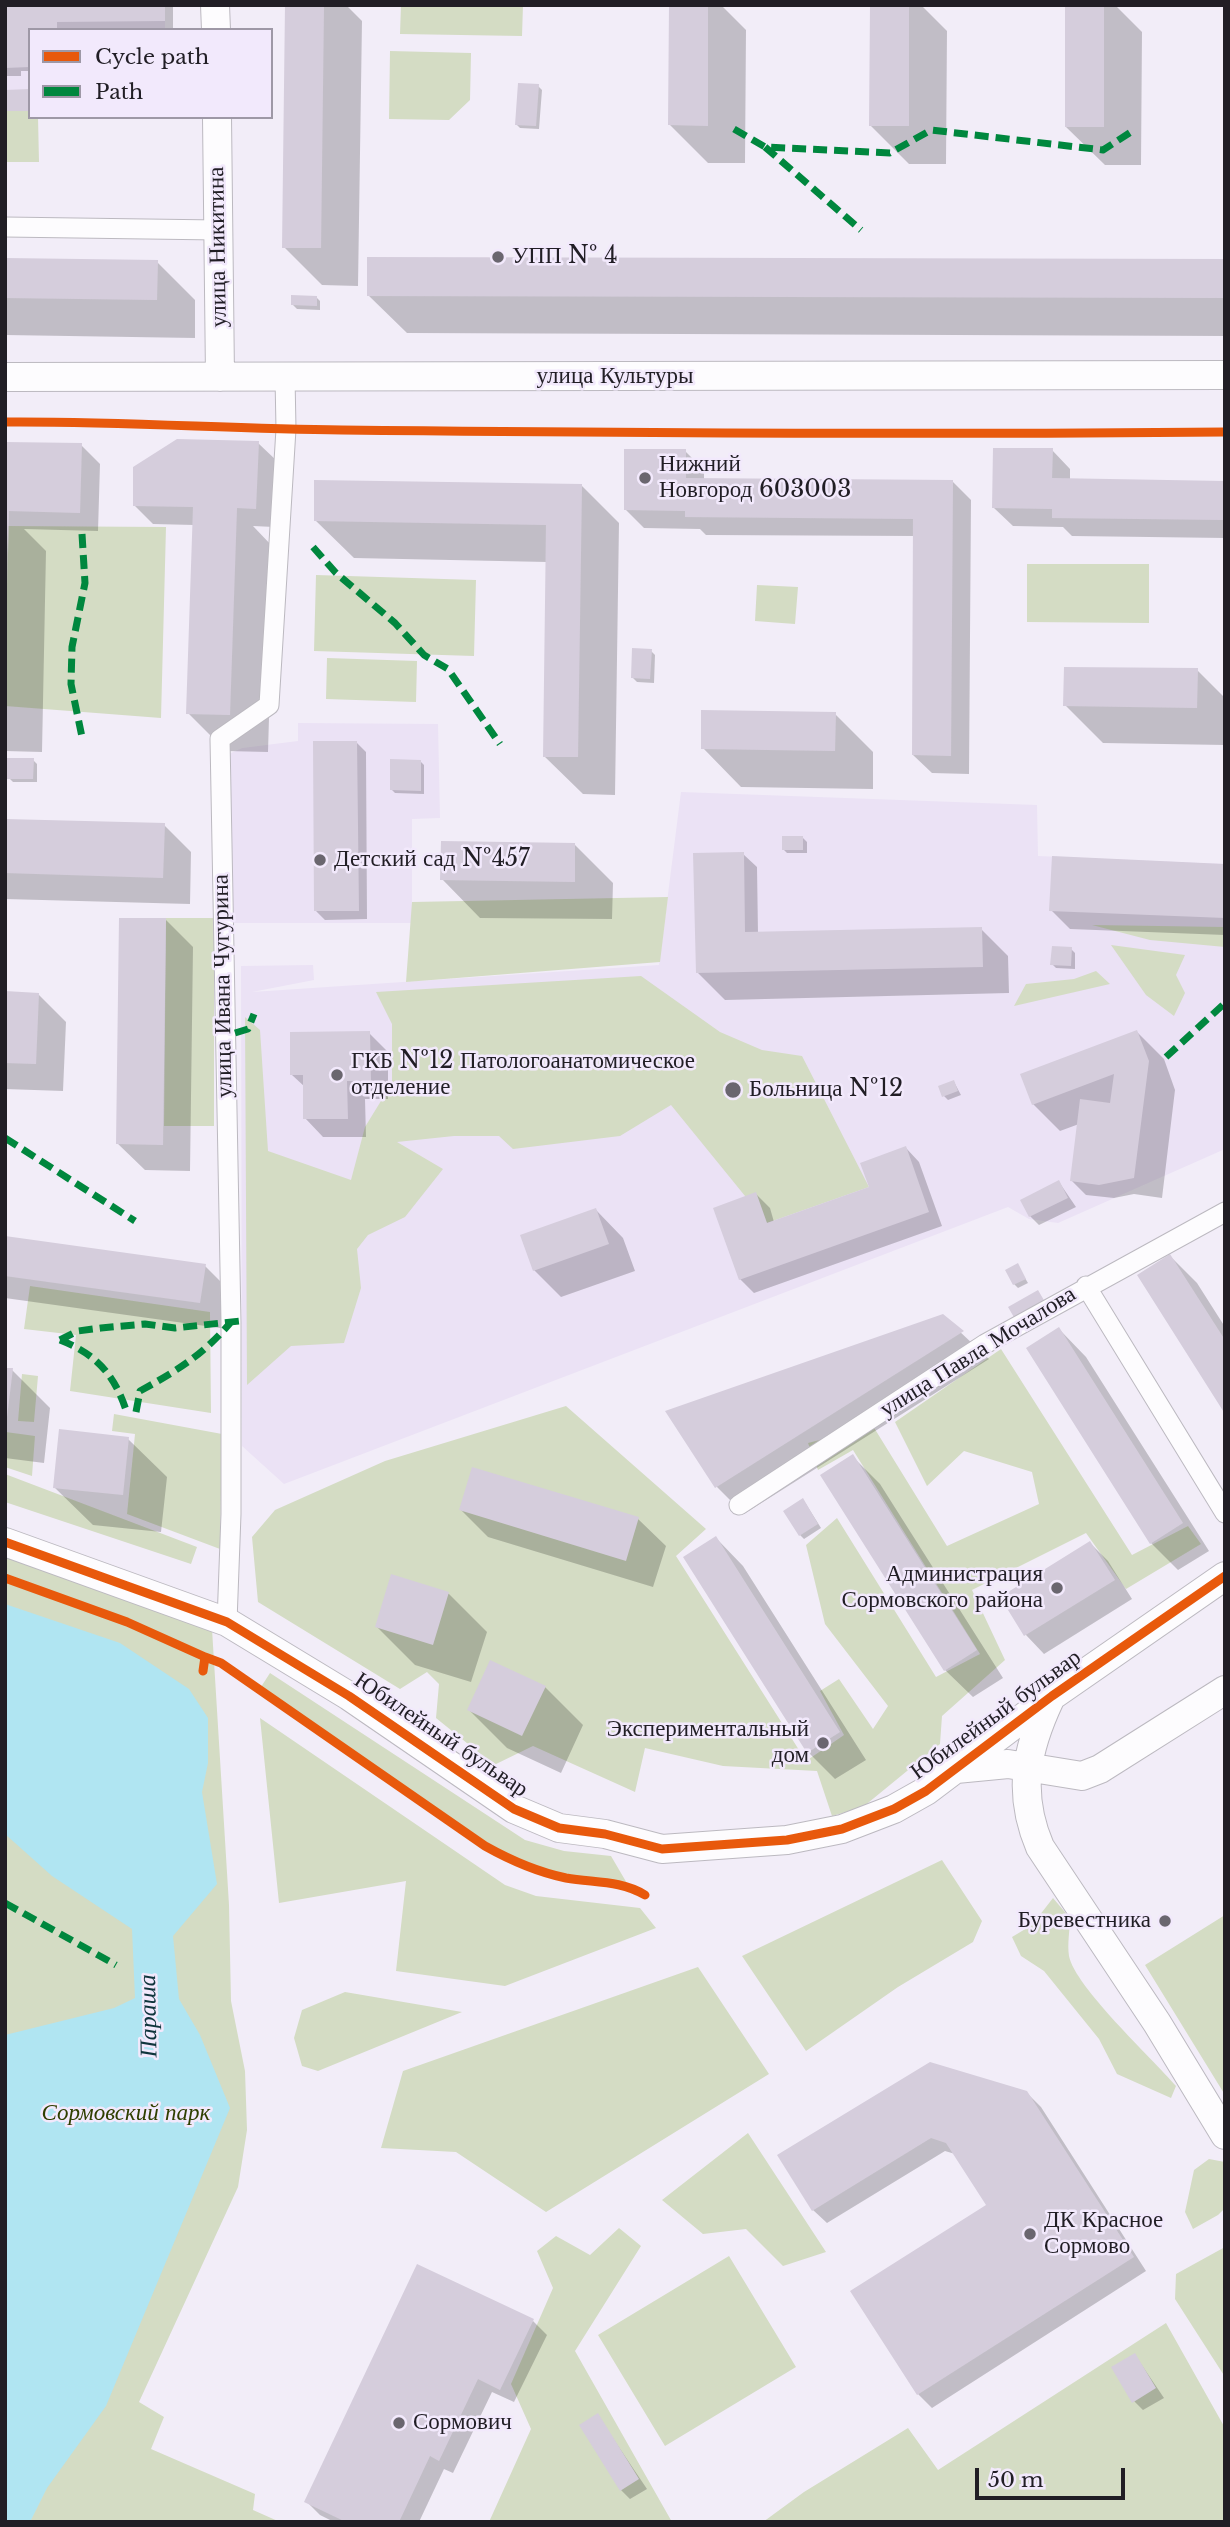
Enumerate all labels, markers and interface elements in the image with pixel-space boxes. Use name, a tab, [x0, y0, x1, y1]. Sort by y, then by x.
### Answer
legend	[28, 28, 273, 119]
text: Cycle path	[95, 44, 209, 70]
text: Path	[95, 79, 143, 105]
street label: улица Никитина	[203, 166, 233, 328]
place label: УПП № 4	[512, 243, 618, 271]
marker: УПП № 4	[490, 249, 506, 265]
street label: улица Культуры	[537, 363, 693, 391]
place label: Нижний Новгород 603003	[659, 451, 851, 505]
marker: Нижний Новгород 603003	[637, 470, 653, 486]
place label: Детский сад №457	[334, 846, 530, 874]
marker: Детский сад №457	[312, 852, 328, 868]
street label: улица Ивана Чугурина	[207, 874, 239, 1098]
place label: ГКБ №12 Патологоанатомическое отделение	[351, 1048, 695, 1102]
marker: ГКБ №12 Патологоанатомическое отделение	[329, 1067, 345, 1083]
place label: Больница №12	[749, 1076, 903, 1104]
marker: Больница №12	[723, 1080, 743, 1100]
street label: улица Павла Мочалова	[875, 1281, 1081, 1423]
place label: Администрация Сормовского района	[842, 1561, 1043, 1615]
marker: Администрация Сормовского района	[1049, 1580, 1065, 1596]
street label: Юбилейный бульвар	[905, 1644, 1087, 1786]
street label: Юбилейный бульвар	[349, 1667, 533, 1803]
place label: Экспериментальный дом	[607, 1716, 809, 1770]
marker: Экспериментальный дом	[815, 1735, 831, 1751]
place label: Буревестника	[1018, 1907, 1151, 1935]
marker: Буревестника	[1157, 1913, 1173, 1929]
water label: Параша	[134, 1974, 164, 2058]
park label: Сормовский парк	[42, 2100, 210, 2128]
place label: ДК Красное Сормово	[1044, 2207, 1163, 2261]
marker: ДК Красное Сормово	[1022, 2226, 1038, 2242]
place label: Сормович	[413, 2409, 512, 2437]
marker: Сормович	[391, 2415, 407, 2431]
scale bar	[978, 2454, 1128, 2498]
text: 50 m	[988, 2467, 1043, 2493]

